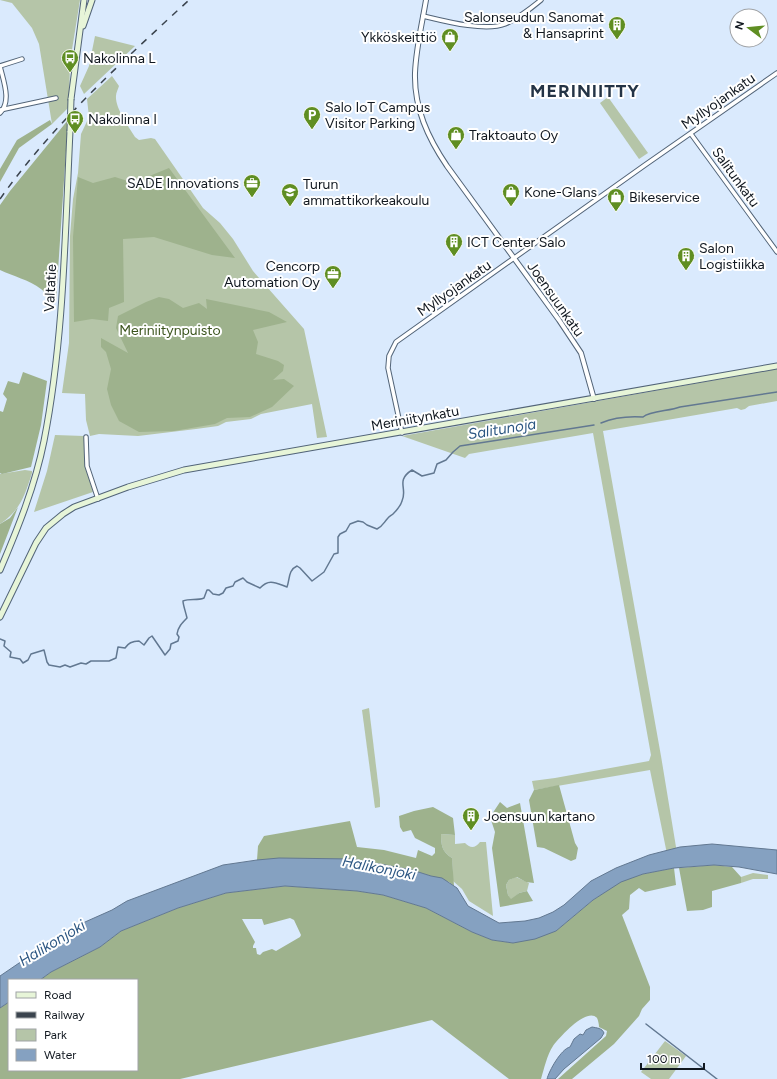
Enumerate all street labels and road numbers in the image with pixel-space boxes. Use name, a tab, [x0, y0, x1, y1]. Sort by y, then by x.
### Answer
street label: Myllyojankatu	[678, 70, 759, 133]
street label: Salitunkatu	[708, 144, 763, 211]
street label: Myllyojankatu	[414, 257, 495, 320]
street label: Joensuunkatu	[523, 259, 588, 340]
street label: Valtatie	[41, 263, 60, 312]
street label: Meriniitynkatu	[370, 402, 460, 435]

